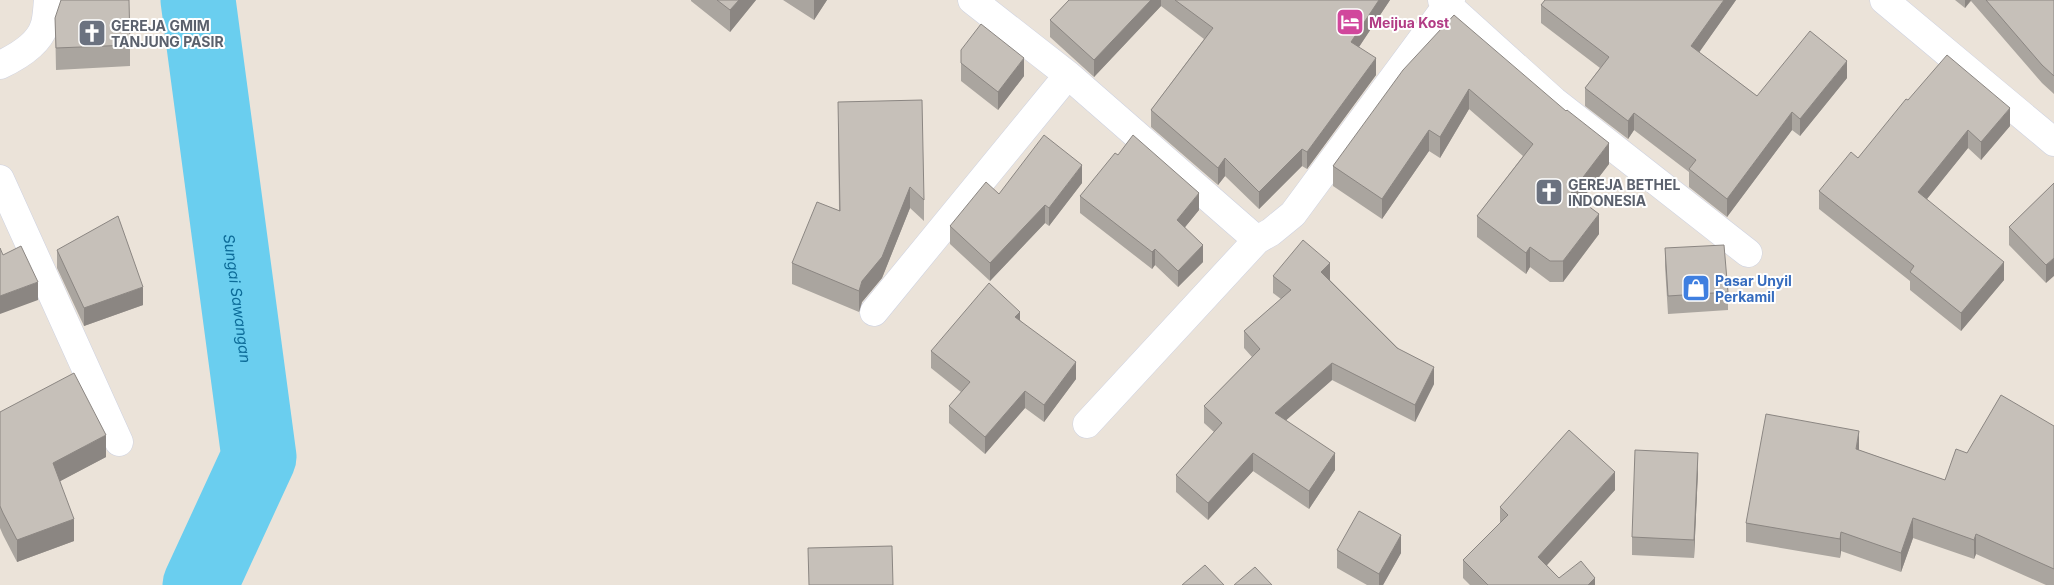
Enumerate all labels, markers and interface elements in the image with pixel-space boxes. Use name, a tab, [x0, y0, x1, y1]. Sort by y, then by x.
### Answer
hotel icon: Meijua Kost	[1335, 7, 1365, 37]
place label: Meijua Kost	[1369, 14, 1449, 31]
place label: GEREJA GMIM TANJUNG PASIR	[111, 17, 224, 50]
church icon: GEREJA GMIM TANJUNG PASIR	[77, 18, 107, 48]
place label: GEREJA BETHEL INDONESIA	[1568, 176, 1680, 209]
church icon: GEREJA BETHEL INDONESIA	[1534, 177, 1564, 207]
water label: Sungai Sawangan	[220, 233, 256, 364]
place label: Pasar Unyil Perkamil	[1715, 272, 1792, 305]
shop icon: Pasar Unyil Perkamil	[1681, 273, 1711, 303]

